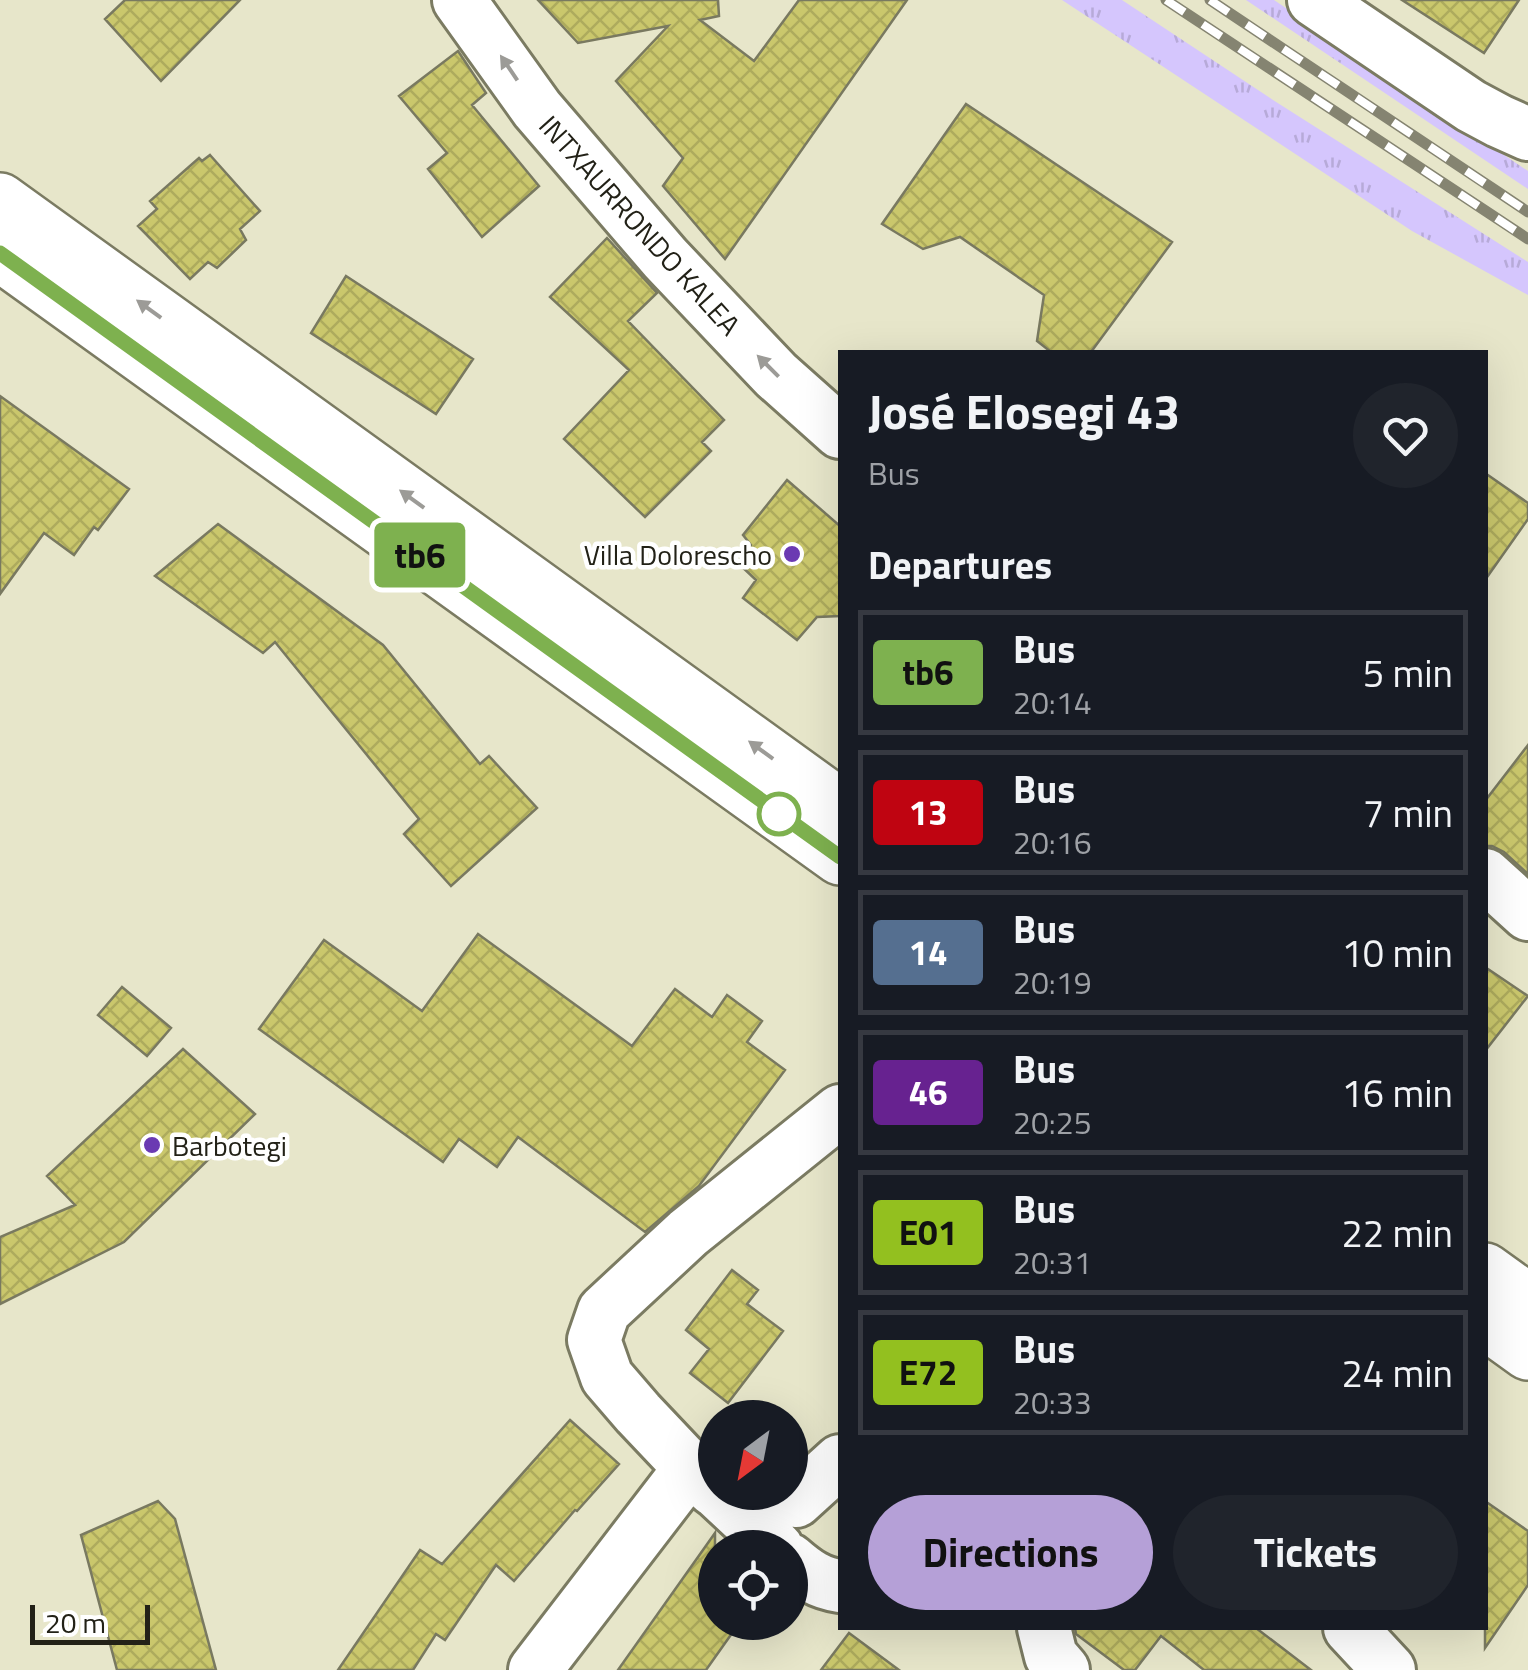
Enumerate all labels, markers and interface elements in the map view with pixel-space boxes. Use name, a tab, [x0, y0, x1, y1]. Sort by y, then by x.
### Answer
one-way arrow	[500, 55, 519, 82]
street label: INTXAURRONDO KALEA	[529, 105, 751, 345]
one-way arrow	[136, 299, 162, 319]
one-way arrow	[757, 354, 780, 378]
text: José Elosegi 43	[868, 375, 1180, 448]
button: heart	[1353, 383, 1458, 488]
text: Bus	[868, 449, 920, 497]
one-way arrow	[399, 490, 425, 509]
line badge: tb6	[362, 522, 478, 588]
text: tb6	[394, 528, 446, 582]
place label: Villa Dolorescho	[584, 533, 772, 576]
text: Departures	[868, 536, 1052, 594]
marker: Villa Dolorescho	[781, 543, 803, 565]
text: Bus	[1013, 620, 1075, 678]
text: 5 min	[1363, 644, 1453, 702]
text: tb6	[902, 645, 954, 699]
text: 20:14	[1013, 678, 1092, 726]
one-way arrow	[748, 741, 774, 761]
text: Bus	[1013, 760, 1075, 818]
text: 7 min	[1363, 784, 1453, 842]
text: 13	[908, 785, 948, 839]
unlabelled marker	[758, 793, 800, 835]
text: 20:16	[1013, 818, 1092, 866]
text: Bus	[1013, 900, 1075, 958]
text: 10 min	[1342, 924, 1453, 982]
text: 14	[908, 925, 948, 979]
text: 20:19	[1013, 958, 1092, 1006]
text: Bus	[1013, 1040, 1075, 1098]
text: 16 min	[1342, 1064, 1453, 1122]
text: 46	[908, 1065, 948, 1119]
text: 20:25	[1013, 1098, 1092, 1146]
place label: Barbotegi	[172, 1124, 287, 1167]
marker: Barbotegi	[141, 1134, 163, 1156]
text: Bus	[1013, 1180, 1075, 1238]
text: 22 min	[1342, 1204, 1453, 1262]
text: E01	[899, 1205, 957, 1259]
text: 20:31	[1013, 1238, 1092, 1286]
text: Bus	[1013, 1320, 1075, 1378]
text: 24 min	[1342, 1344, 1453, 1402]
text: E72	[899, 1345, 957, 1399]
text: 20:33	[1013, 1378, 1092, 1426]
north arrow	[698, 1400, 808, 1510]
map controls	[698, 1400, 808, 1640]
button: Directions	[868, 1495, 1153, 1610]
button: Tickets	[1173, 1495, 1458, 1610]
button: locate	[698, 1530, 808, 1640]
scale bar	[30, 1600, 150, 1644]
text: 20 m	[45, 1601, 106, 1644]

